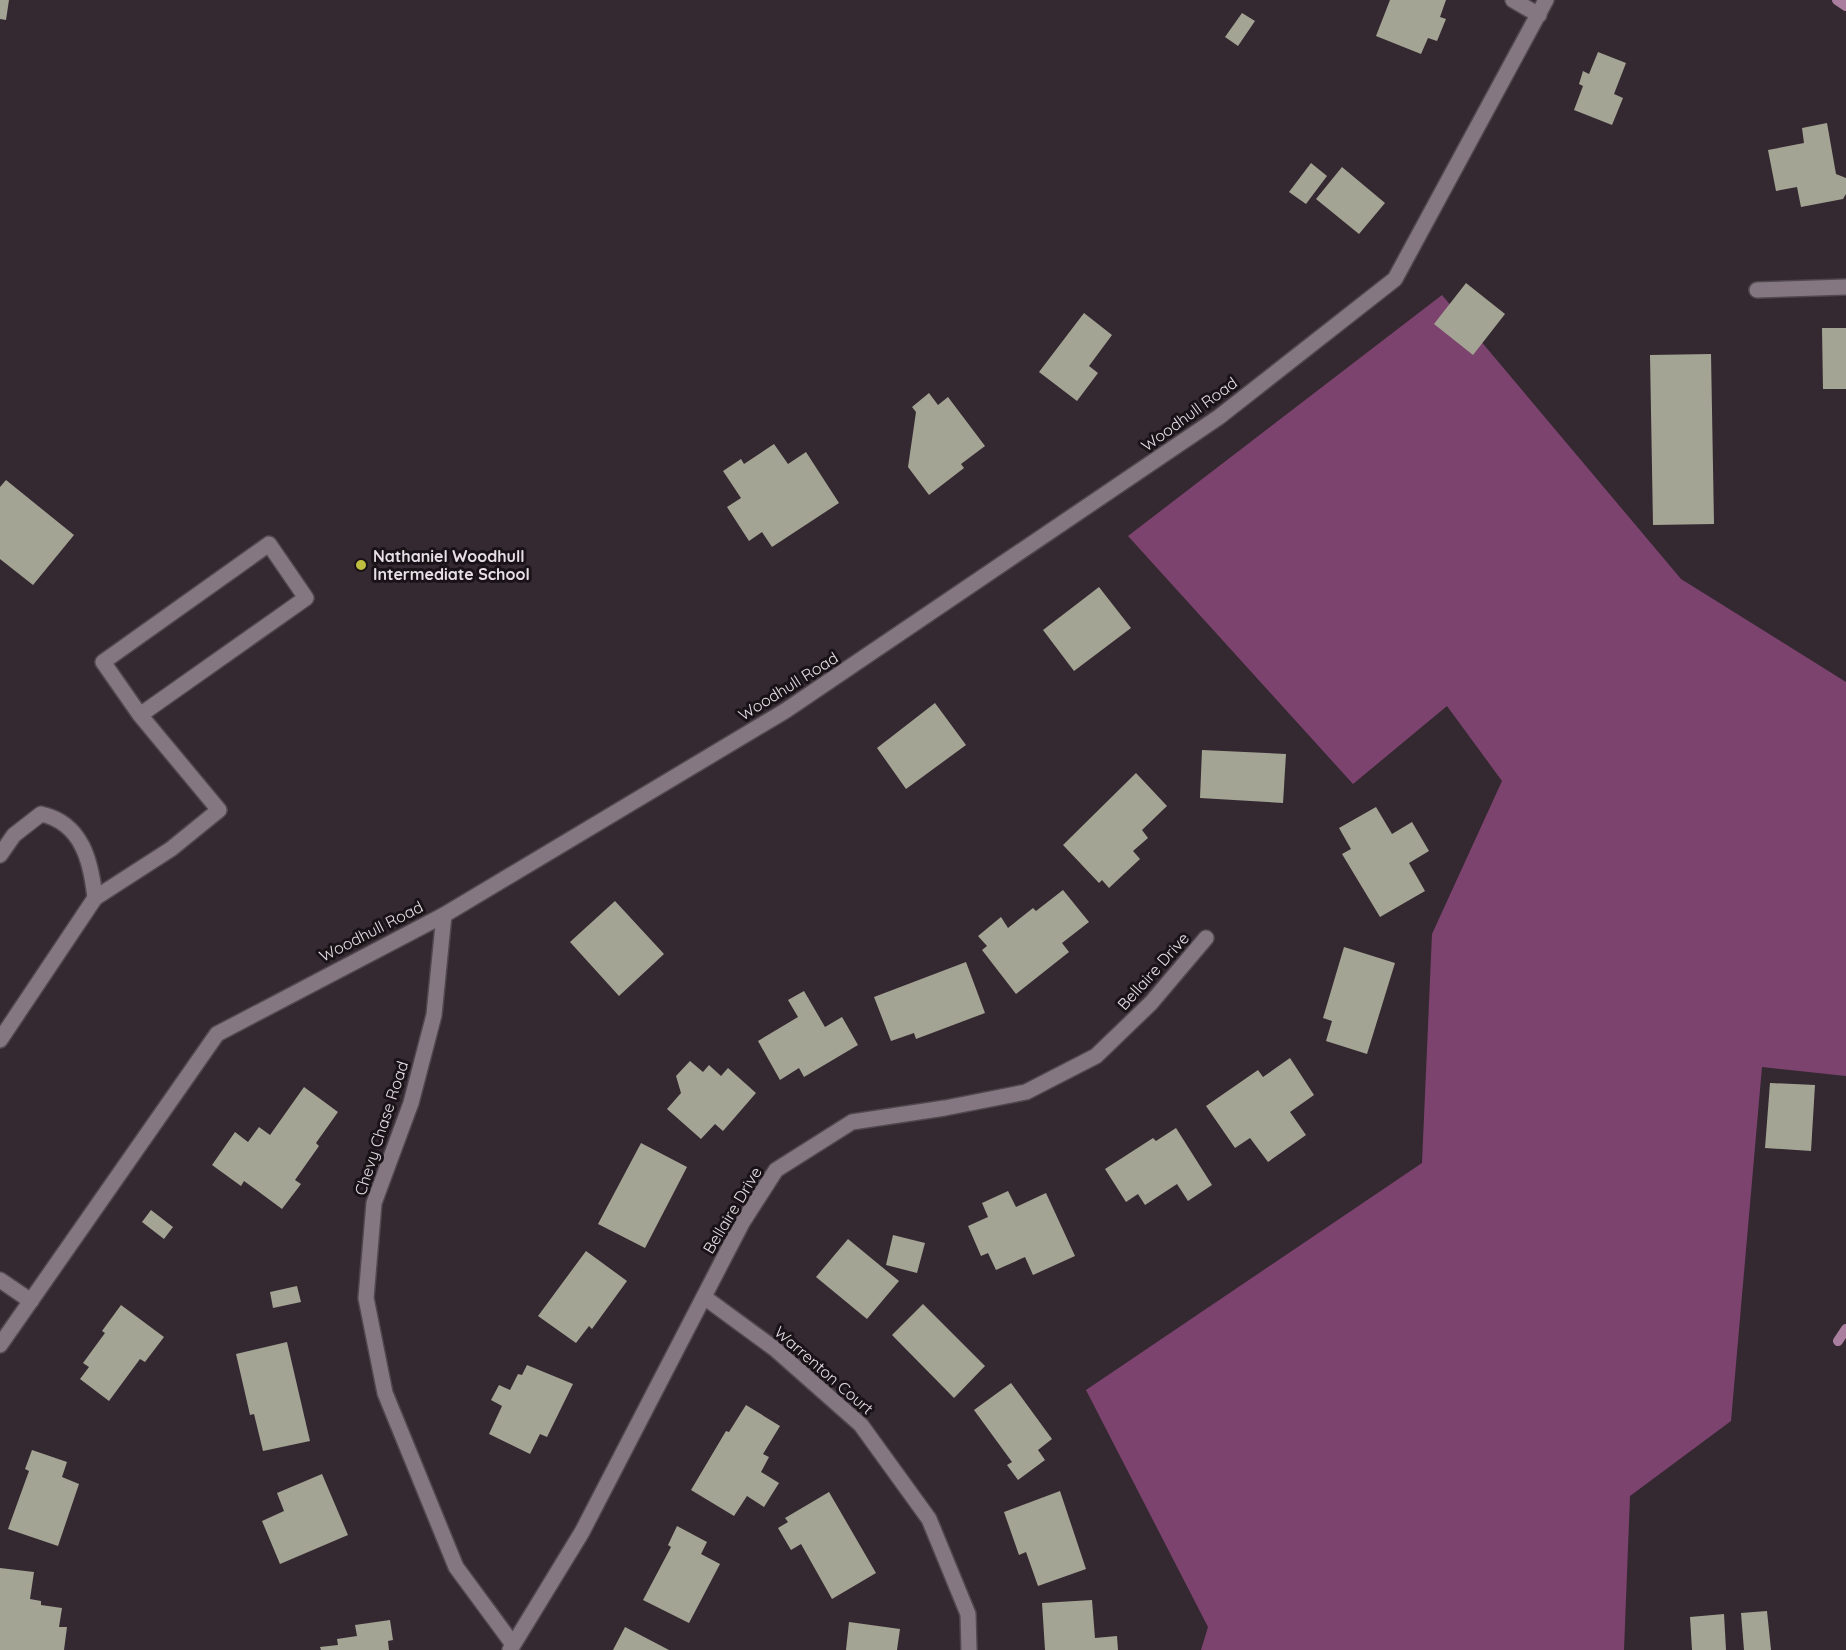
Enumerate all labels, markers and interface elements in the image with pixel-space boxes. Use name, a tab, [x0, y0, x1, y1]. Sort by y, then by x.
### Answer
street label: Woodhull Road	[1137, 372, 1241, 456]
place label: Nathaniel Woodhull Intermediate School	[373, 546, 530, 584]
marker: Nathaniel Woodhull Intermediate School	[354, 558, 368, 572]
street label: Woodhull Road	[734, 647, 842, 725]
street label: Woodhull Road	[316, 896, 426, 966]
street label: Bellaire Drive	[1113, 928, 1193, 1014]
street label: Chevy Chase Road	[350, 1058, 412, 1198]
street label: Bellaire Drive	[698, 1163, 766, 1257]
street label: Warrenton Court	[770, 1322, 878, 1418]

